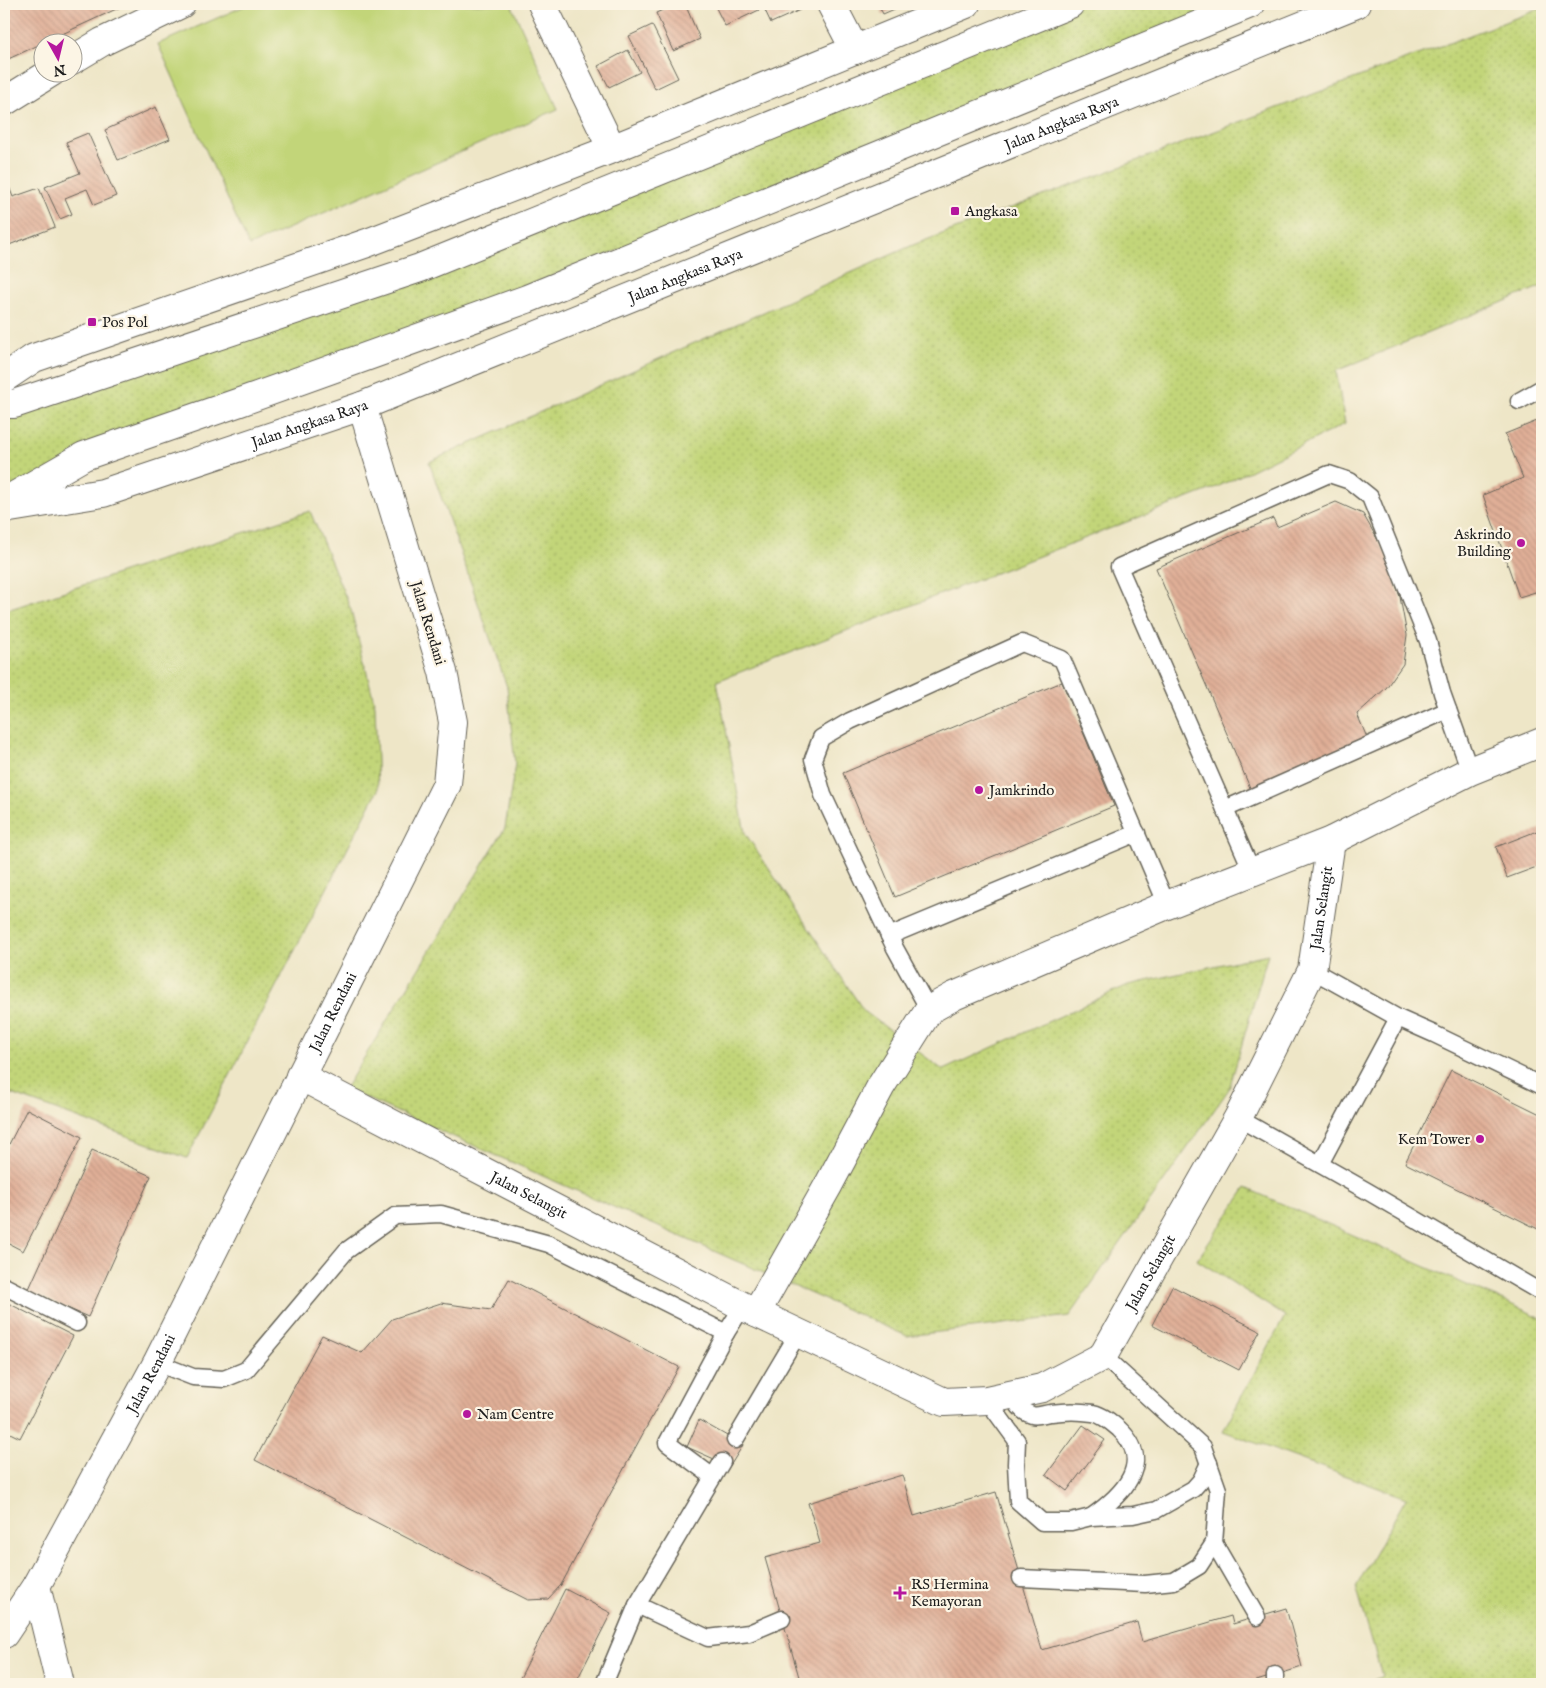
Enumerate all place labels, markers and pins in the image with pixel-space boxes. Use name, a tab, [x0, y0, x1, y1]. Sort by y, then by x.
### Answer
place label: Angkasa	[964, 202, 1018, 221]
marker: Angkasa	[949, 205, 961, 217]
place label: Pos Pol	[102, 313, 148, 332]
marker: Pos Pol	[86, 316, 98, 328]
place label: Askrindo Building	[1453, 525, 1512, 561]
marker: Askrindo Building	[1515, 537, 1527, 549]
place label: Jamkrindo	[987, 781, 1054, 800]
marker: Jamkrindo	[973, 784, 985, 796]
place label: Kem Tower	[1398, 1130, 1470, 1149]
marker: Kem Tower	[1474, 1133, 1486, 1145]
place label: Nam Centre	[477, 1405, 554, 1424]
marker: Nam Centre	[461, 1408, 473, 1420]
place label: RS Hermina Kemayoran	[911, 1575, 989, 1611]
marker: RS Hermina Kemayoran	[893, 1586, 907, 1600]

